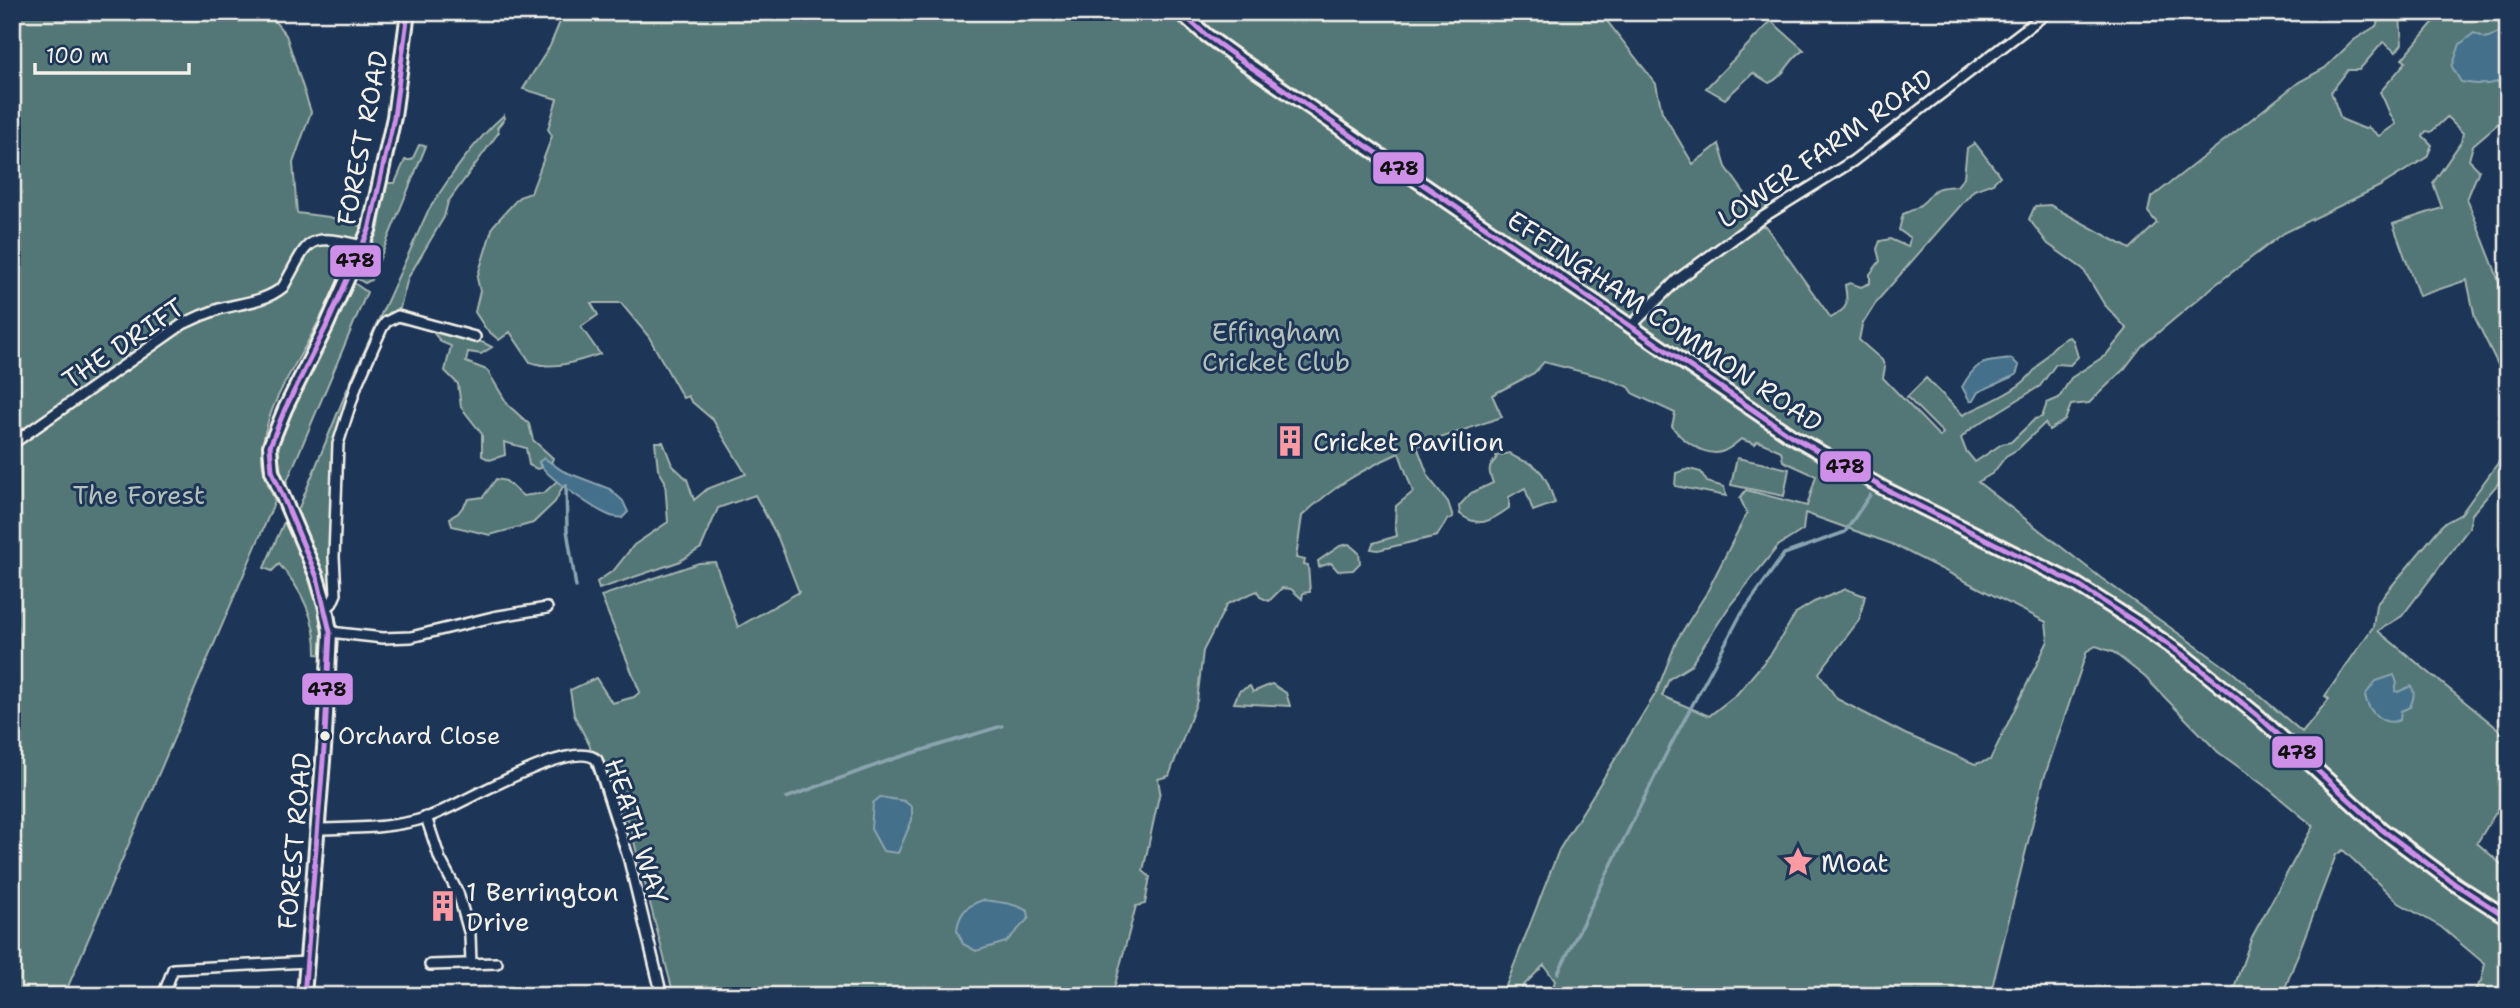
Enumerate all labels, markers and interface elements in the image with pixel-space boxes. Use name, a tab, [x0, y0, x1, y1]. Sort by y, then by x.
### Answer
scale bar	[35, 32, 189, 76]
text: 100 m	[46, 42, 109, 70]
street label: FOREST ROAD	[328, 48, 396, 228]
street label: LOWER FARM ROAD	[1710, 60, 1940, 236]
line badge: 478	[1372, 151, 1425, 185]
text: 478	[1380, 156, 1418, 181]
street label: EFFINGHAM COMMON ROAD	[1500, 202, 1830, 440]
line badge: 478	[329, 244, 382, 278]
text: 478	[336, 248, 374, 273]
street label: THE DRIFT	[55, 289, 191, 397]
park label: Effingham Cricket Club	[1202, 314, 1350, 379]
building icon: Cricket Pavilion	[1273, 424, 1307, 458]
place label: Cricket Pavilion	[1313, 424, 1504, 459]
line badge: 478	[1819, 450, 1872, 483]
text: 478	[1826, 454, 1864, 479]
park label: The Forest	[73, 477, 205, 512]
line badge: 478	[301, 672, 354, 706]
text: 478	[308, 677, 346, 702]
place label: Orchard Close	[338, 720, 501, 752]
marker: Orchard Close	[318, 729, 332, 743]
line badge: 478	[2271, 735, 2324, 769]
text: 478	[2278, 740, 2316, 765]
street label: FOREST ROAD	[269, 751, 319, 931]
street label: HEATH WAY	[597, 754, 677, 909]
place icon: Moat	[1781, 845, 1815, 879]
place label: Moat	[1821, 845, 1889, 880]
place label: 1 Berrington Drive	[466, 874, 619, 939]
building icon: 1 Berrington Drive	[426, 889, 460, 923]

